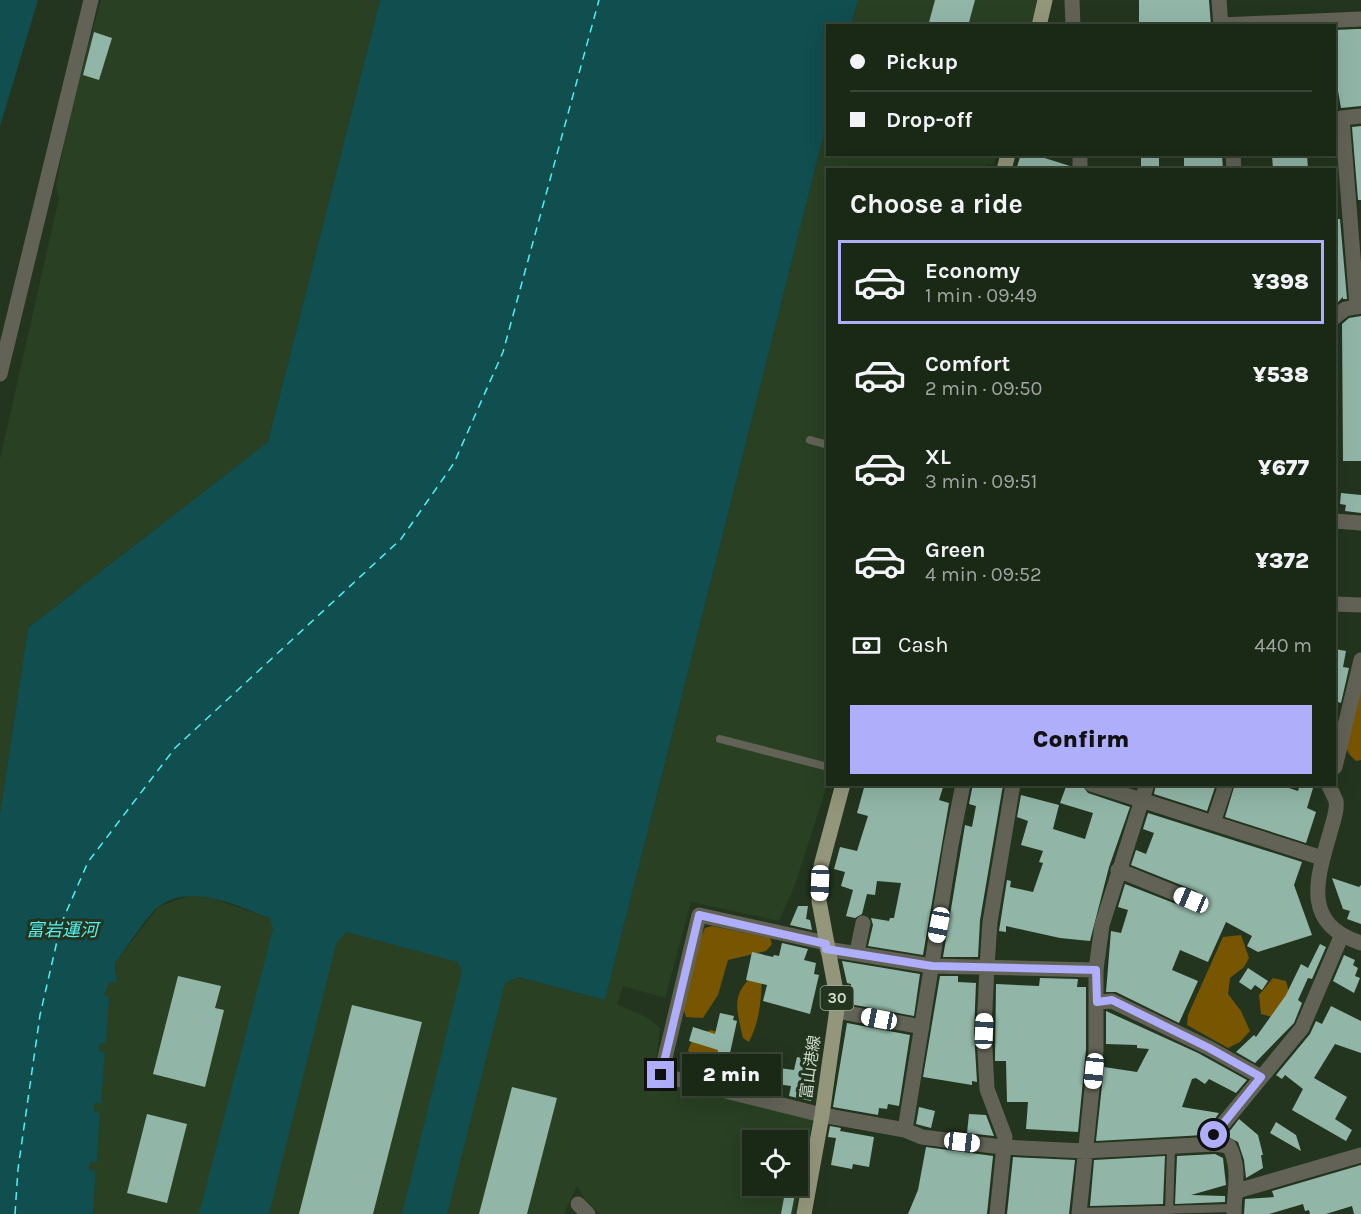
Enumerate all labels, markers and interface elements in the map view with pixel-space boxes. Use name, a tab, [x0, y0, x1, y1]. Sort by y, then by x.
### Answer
text: Pickup	[886, 49, 958, 75]
text: Drop-off	[886, 107, 972, 133]
text: Choose a ride	[850, 188, 1023, 220]
icon: car	[853, 255, 907, 309]
text: Economy	[925, 258, 1020, 284]
text: ¥398	[1252, 269, 1309, 295]
text: 1 min · 09:49	[925, 284, 1037, 307]
icon: car	[853, 348, 907, 402]
text: Comfort	[925, 351, 1010, 377]
text: ¥538	[1253, 362, 1309, 388]
text: 2 min · 09:50	[925, 377, 1042, 400]
icon: car	[853, 441, 907, 495]
text: XL	[925, 444, 951, 470]
text: ¥677	[1258, 455, 1309, 481]
text: 3 min · 09:51	[925, 470, 1037, 493]
icon: car	[853, 534, 907, 588]
text: Green	[925, 537, 986, 563]
text: ¥372	[1255, 548, 1309, 574]
text: 4 min · 09:52	[925, 563, 1042, 586]
icon: cash	[850, 629, 883, 662]
text: Cash	[898, 632, 948, 658]
text: 440 m	[1254, 634, 1312, 657]
button: Confirm	[850, 705, 1312, 774]
car	[810, 865, 830, 901]
car	[1171, 885, 1211, 915]
car	[927, 906, 951, 944]
water label: 富岩運河	[26, 919, 101, 941]
road number: 30	[820, 986, 854, 1010]
car	[860, 1007, 898, 1031]
car	[974, 1013, 994, 1049]
street label: 富山港線	[796, 1034, 824, 1100]
car	[1083, 1052, 1105, 1090]
callout: 2 min	[682, 1054, 781, 1096]
route end	[647, 1061, 674, 1088]
text: 2 min	[703, 1063, 760, 1086]
route start	[1200, 1121, 1227, 1148]
map controls	[742, 1130, 808, 1196]
button: locate	[742, 1130, 808, 1196]
car	[943, 1131, 981, 1153]

